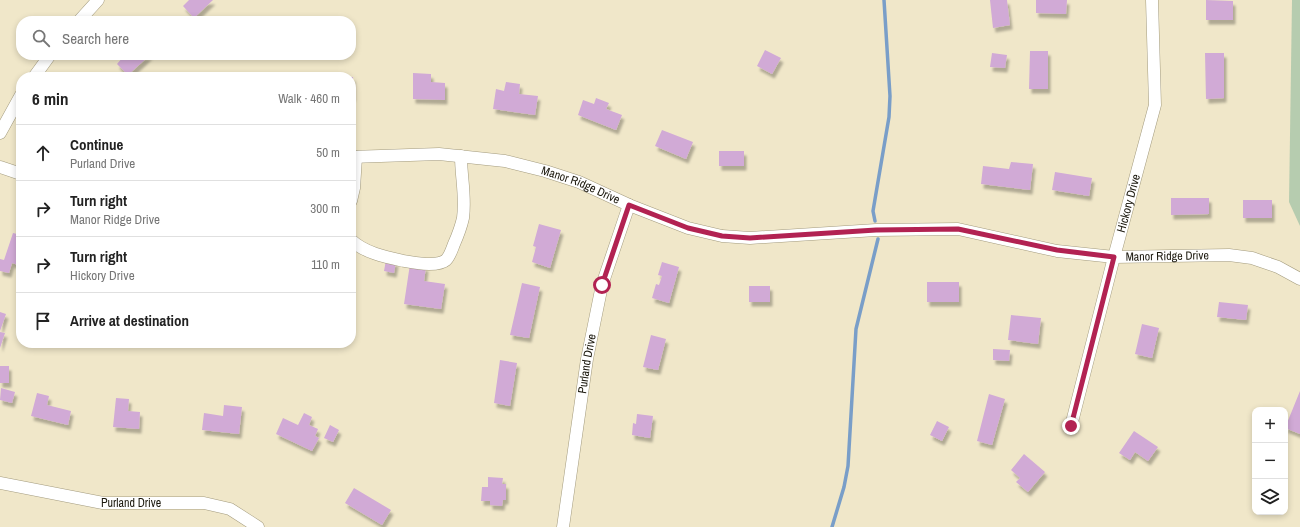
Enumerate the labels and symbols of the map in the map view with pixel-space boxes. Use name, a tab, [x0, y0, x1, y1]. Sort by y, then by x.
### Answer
street label: Manor Ridge Drive	[539, 162, 623, 208]
street label: Hickory Drive	[1113, 172, 1144, 234]
street label: Manor Ridge Drive	[1125, 247, 1209, 265]
route start	[593, 276, 611, 294]
street label: Purland Drive	[574, 332, 600, 395]
route end	[1062, 417, 1080, 435]
street label: Purland Drive	[101, 495, 161, 511]

